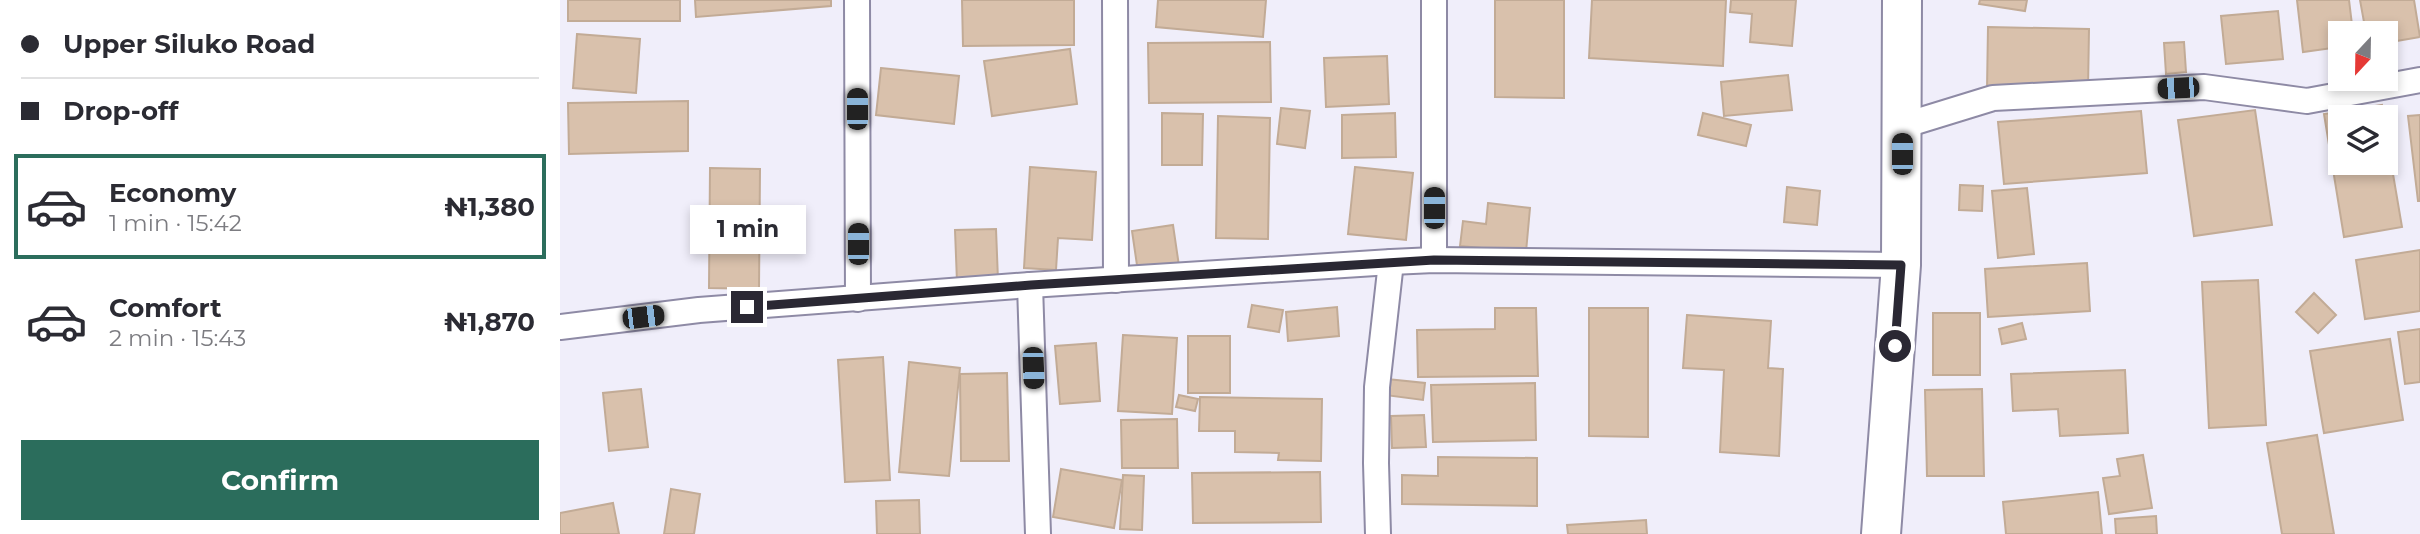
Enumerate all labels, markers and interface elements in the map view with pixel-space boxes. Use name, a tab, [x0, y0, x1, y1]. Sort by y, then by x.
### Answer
north arrow	[2328, 21, 2398, 91]
map controls	[2328, 21, 2398, 175]
text: Upper Siluko Road	[63, 28, 315, 60]
car	[2157, 76, 2200, 100]
car	[847, 88, 868, 130]
text: Drop-off	[63, 95, 178, 127]
button: layers	[2328, 105, 2398, 175]
car	[1892, 133, 1913, 175]
icon: car	[25, 175, 88, 238]
text: Economy	[109, 177, 236, 209]
car	[1424, 187, 1445, 229]
text: ₦1,380	[444, 191, 535, 223]
callout: 1 min	[689, 205, 805, 254]
text: 1 min · 15:42	[109, 209, 242, 237]
text: 1 min	[717, 215, 779, 243]
car	[848, 223, 869, 265]
icon: car	[25, 290, 88, 353]
route end	[731, 291, 763, 323]
text: Comfort	[109, 292, 221, 324]
car	[621, 304, 666, 330]
text: ₦1,870	[444, 306, 535, 338]
text: 2 min · 15:43	[109, 324, 246, 352]
route start	[1879, 330, 1911, 362]
car	[1022, 347, 1045, 389]
button: Confirm	[21, 440, 539, 520]

